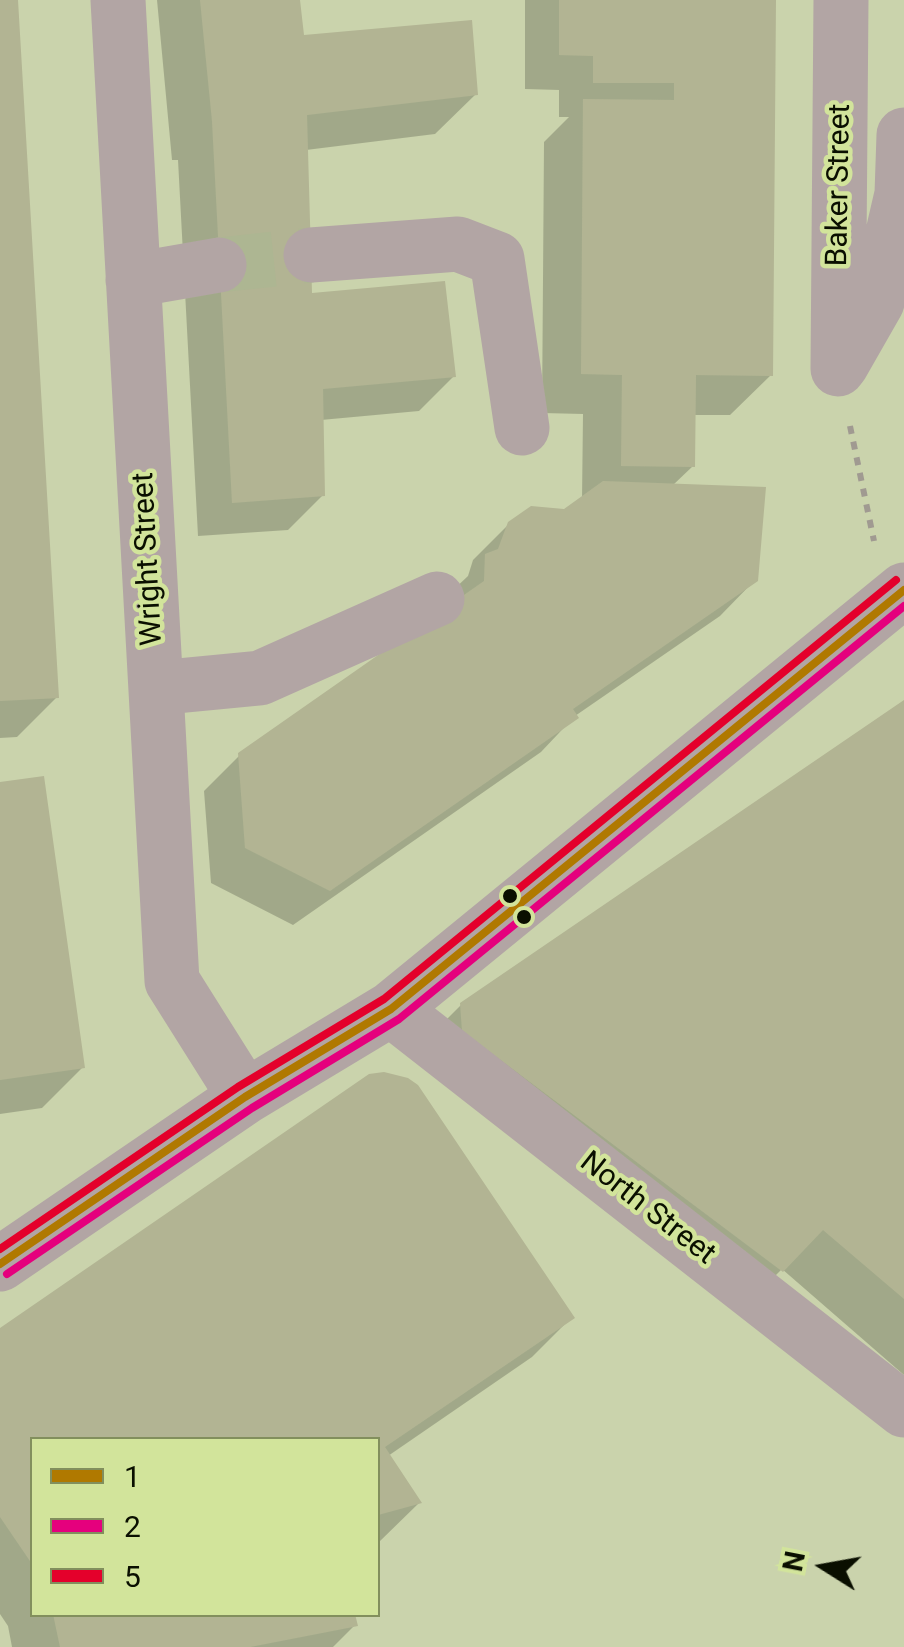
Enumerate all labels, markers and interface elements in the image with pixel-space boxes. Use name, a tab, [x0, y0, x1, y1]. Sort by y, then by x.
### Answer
street label: Baker Street	[821, 103, 859, 267]
street label: Wright Street	[126, 471, 172, 647]
unlabelled marker	[500, 886, 520, 906]
unlabelled marker	[514, 907, 534, 927]
street label: North Street	[572, 1145, 722, 1273]
legend	[30, 1437, 380, 1617]
text: 1	[124, 1459, 141, 1494]
text: 2	[124, 1509, 141, 1544]
north arrow	[774, 1517, 874, 1617]
text: N	[776, 1548, 812, 1574]
text: 5	[124, 1559, 141, 1594]

